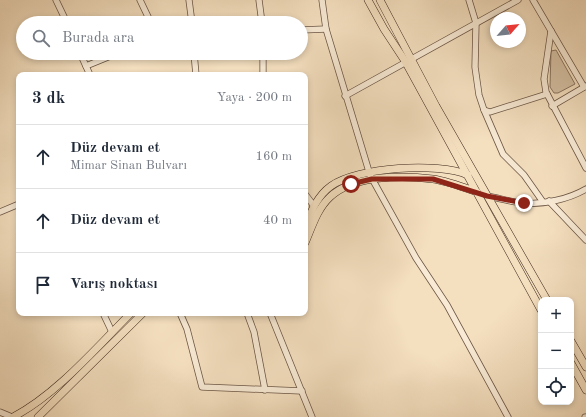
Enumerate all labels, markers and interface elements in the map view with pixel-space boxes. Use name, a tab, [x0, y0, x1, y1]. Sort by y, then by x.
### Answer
north arrow	[490, 12, 526, 48]
search box	[16, 16, 308, 60]
icon: search	[30, 27, 52, 49]
text: Burada ara	[62, 31, 134, 46]
text: 3 dk	[32, 90, 65, 107]
text: Yaya · 200 m	[217, 91, 292, 104]
text: Düz devam et	[70, 141, 160, 156]
icon: ahead	[32, 146, 54, 168]
text: 160 m	[255, 150, 292, 163]
text: Mimar Sinan Bulvarı	[70, 159, 187, 172]
route start	[342, 175, 360, 193]
route end	[515, 194, 533, 212]
icon: ahead	[32, 210, 54, 232]
text: Düz devam et	[70, 213, 160, 228]
text: 40 m	[263, 214, 292, 227]
icon: arrive	[32, 274, 54, 296]
text: Varış noktası	[70, 277, 158, 292]
map controls	[538, 297, 574, 405]
button: +	[538, 297, 574, 333]
button: −	[538, 333, 574, 369]
button: locate	[538, 369, 574, 405]

